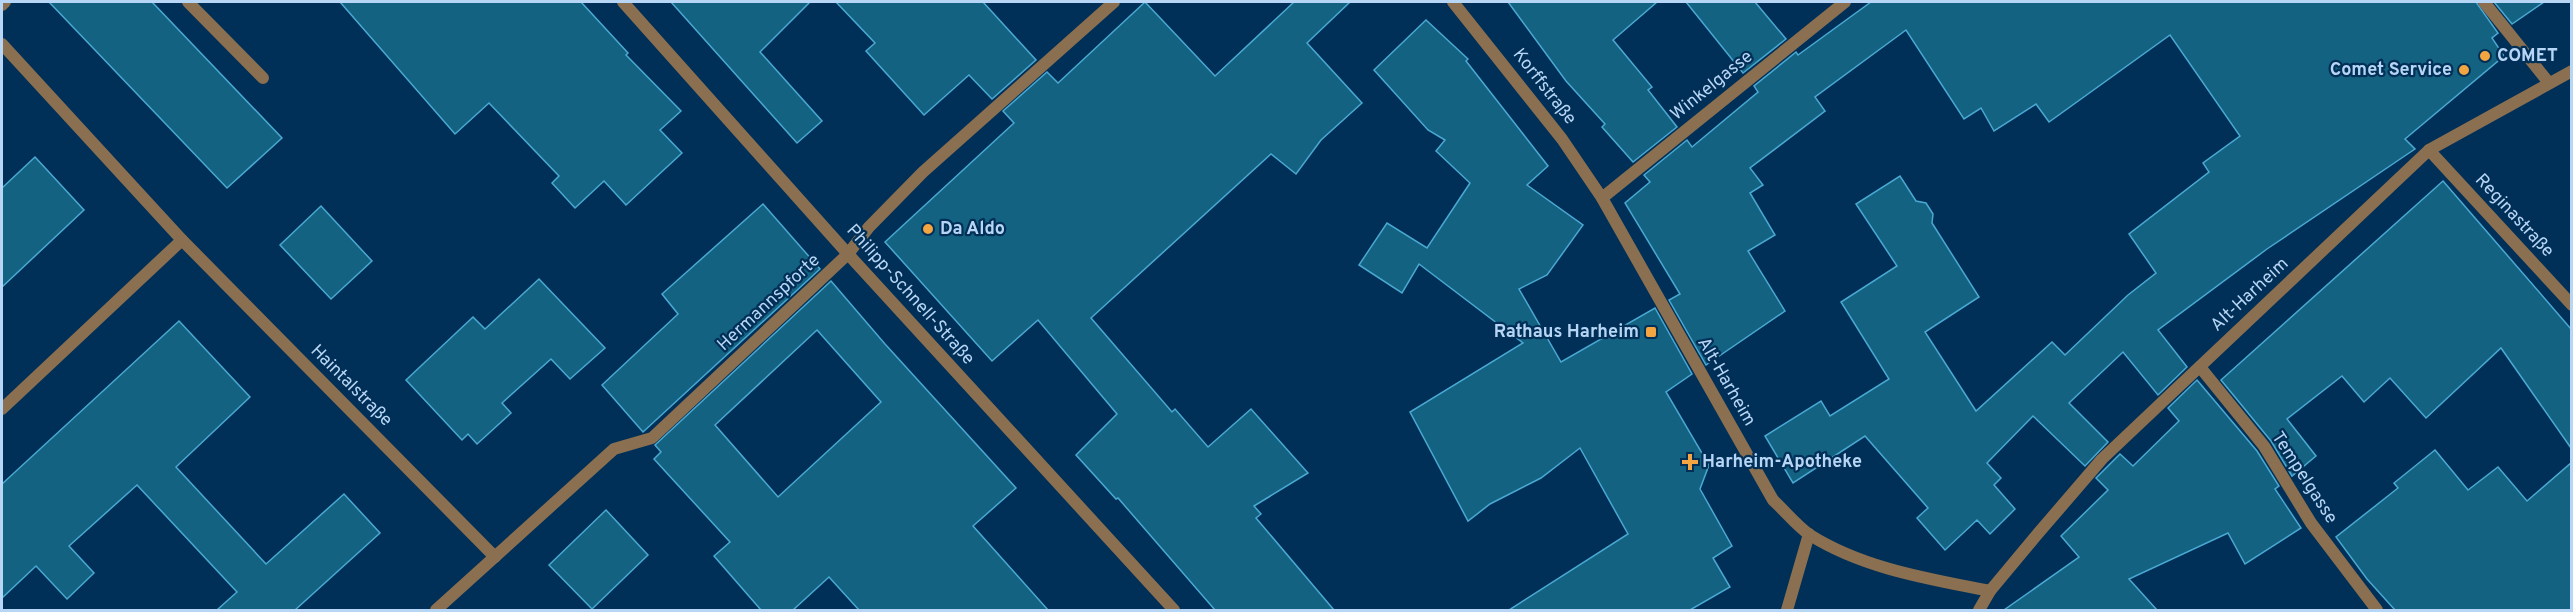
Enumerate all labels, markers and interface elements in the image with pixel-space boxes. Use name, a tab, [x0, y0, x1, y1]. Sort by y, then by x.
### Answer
street label: Korffstraße	[1507, 44, 1581, 130]
place label: COMET	[2497, 45, 2558, 68]
street label: Winkelgasse	[1666, 46, 1758, 126]
marker: COMET	[2478, 49, 2492, 63]
place label: Comet Service	[2330, 59, 2452, 82]
marker: Comet Service	[2457, 63, 2471, 77]
street label: Reginastraße	[2469, 169, 2559, 263]
place label: Da Aldo	[940, 218, 1005, 241]
street label: Philipp-Schnell-Straße	[841, 220, 979, 370]
marker: Da Aldo	[921, 222, 935, 236]
street label: Hermannspforte	[713, 249, 825, 357]
street label: Alt-Harheim	[2206, 253, 2294, 337]
place label: Rathaus Harheim	[1494, 321, 1639, 344]
marker: Rathaus Harheim	[1644, 325, 1658, 339]
street label: Alt-Harheim	[1691, 334, 1761, 430]
street label: Haintalstraße	[305, 340, 397, 432]
street label: Tempelgasse	[2266, 428, 2342, 528]
place label: Harheim-Apotheke	[1702, 451, 1862, 474]
marker: Harheim-Apotheke	[1683, 455, 1697, 469]

